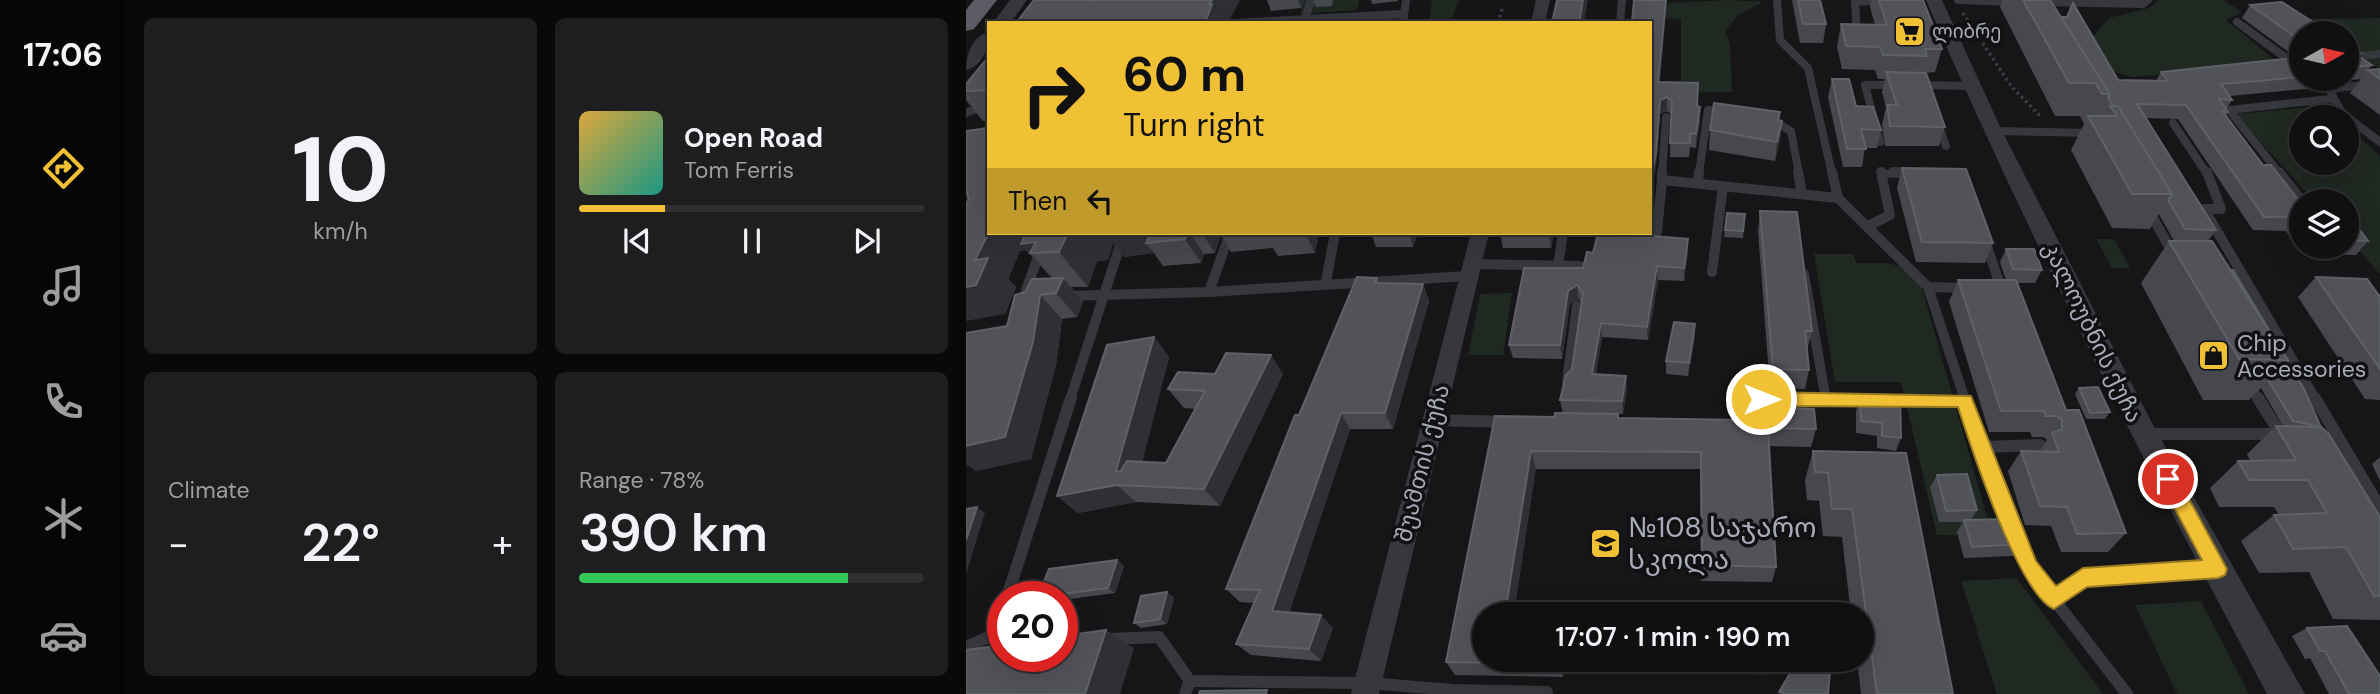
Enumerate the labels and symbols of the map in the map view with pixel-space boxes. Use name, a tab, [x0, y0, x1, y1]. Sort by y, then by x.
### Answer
supermarket icon: ლიბრე	[1892, 14, 1926, 48]
place label: ლიბრე	[1932, 19, 2001, 44]
north arrow	[2289, 21, 2359, 91]
street label: კალოუბნის ქუჩა	[2036, 237, 2150, 427]
place label: Chip Accessories	[2237, 328, 2366, 384]
shop icon: Chip Accessories	[2197, 339, 2231, 373]
position arrow	[1724, 362, 1798, 436]
street label: შუამთის ქუჩა	[1388, 381, 1456, 545]
pin	[2138, 449, 2198, 509]
place label: №108 საჯარო სკოლა	[1628, 509, 1817, 578]
school or university icon: №108 საჯარო სკოლა	[1588, 526, 1622, 560]
speed limit sign: 20	[987, 581, 1078, 672]

